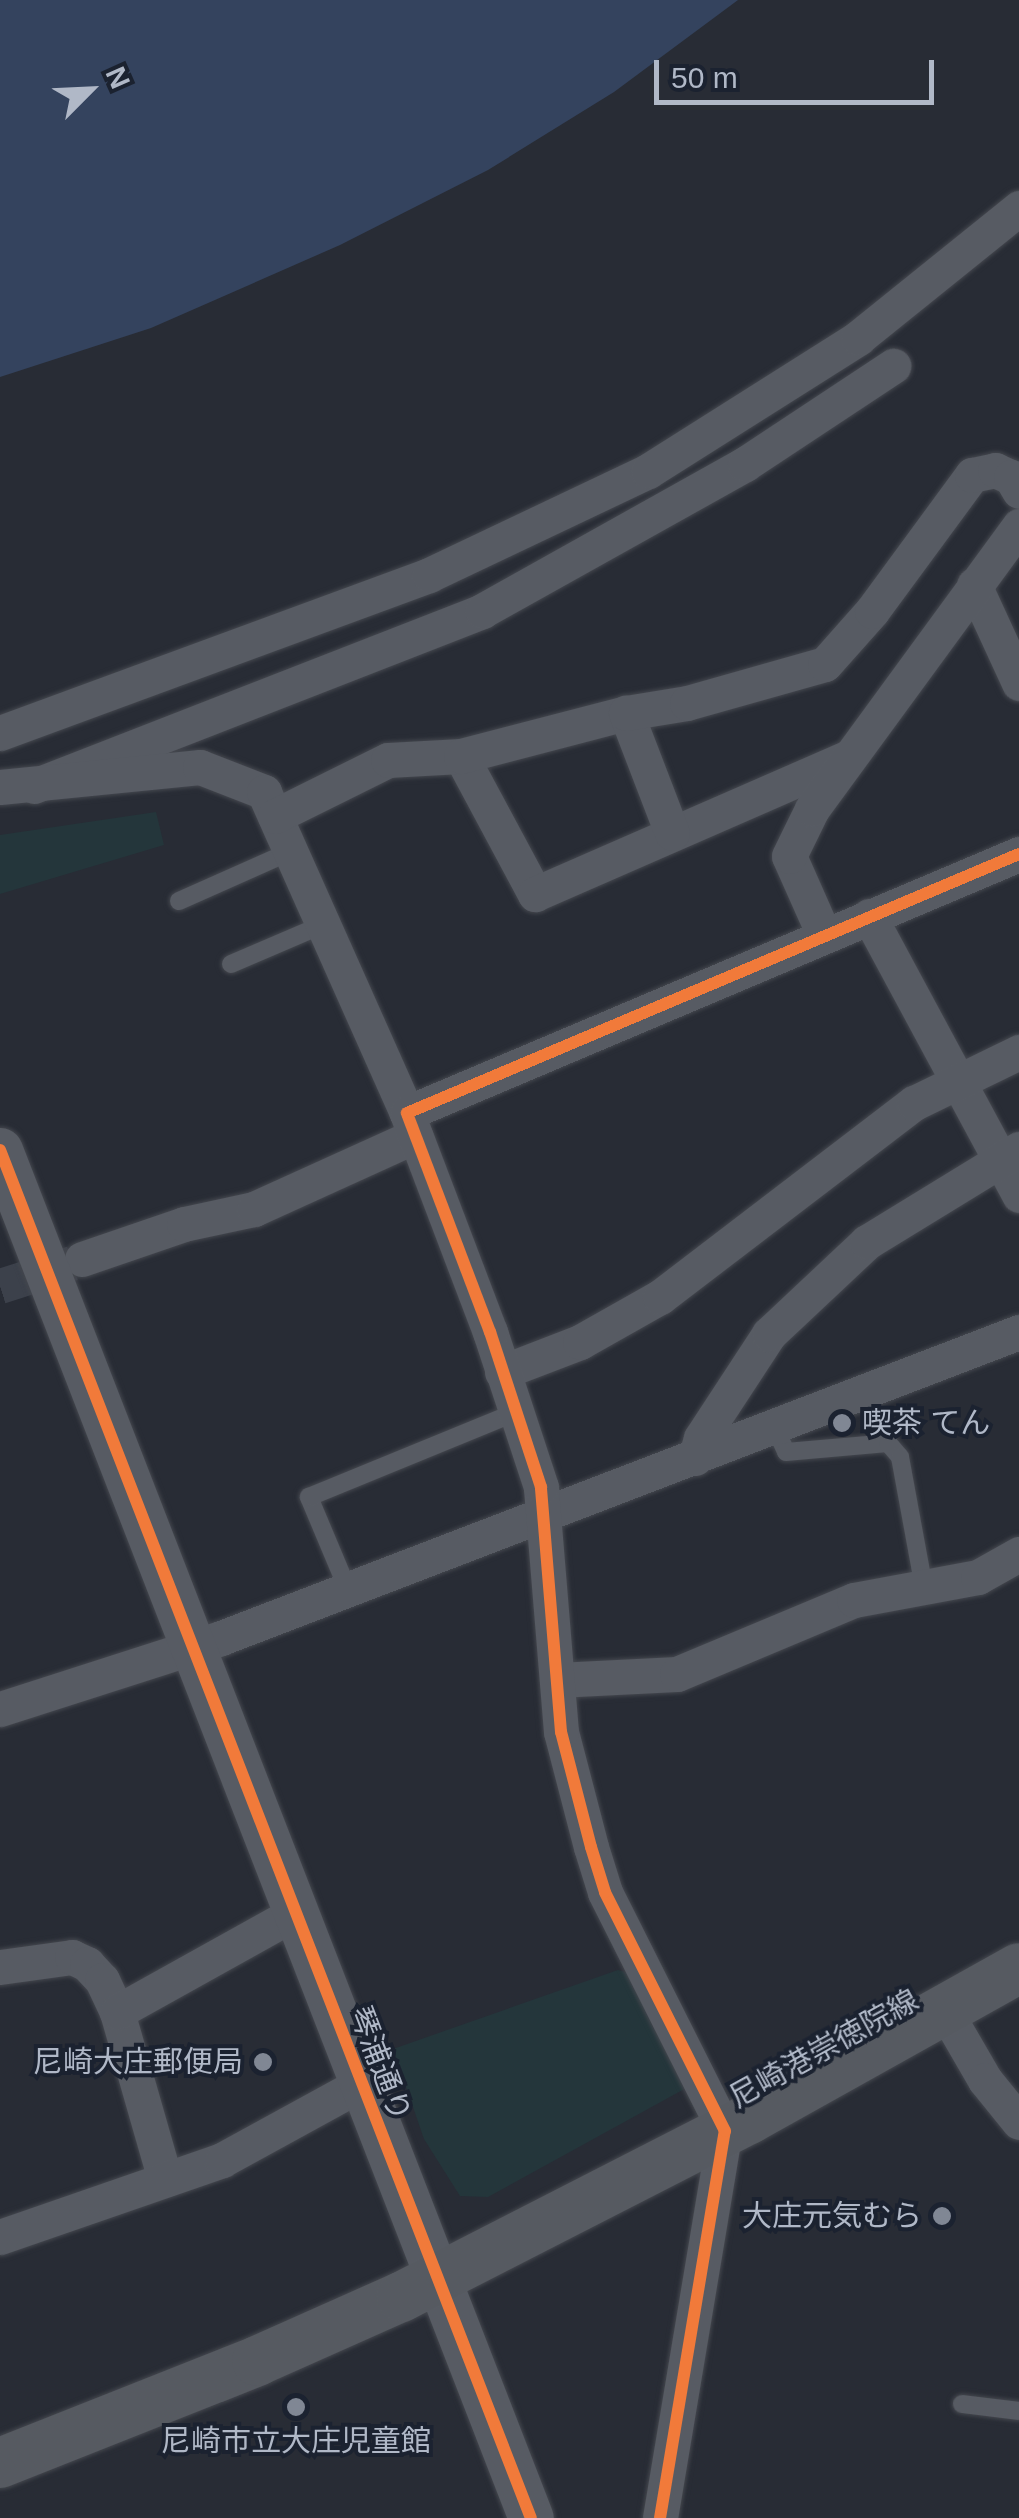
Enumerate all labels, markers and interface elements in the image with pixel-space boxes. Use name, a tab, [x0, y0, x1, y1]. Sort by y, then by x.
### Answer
north arrow	[40, 40, 140, 140]
scale bar	[659, 40, 939, 102]
text: 50 m	[671, 61, 738, 94]
text: N	[100, 62, 136, 93]
place label: 喫茶 てん	[862, 1405, 990, 1441]
marker: 喫茶 てん	[831, 1412, 853, 1434]
street label: 尼崎港崇徳院線	[723, 1982, 925, 2116]
street label: 琴浦通り	[342, 2002, 418, 2126]
place label: 尼崎大庄郵便局	[33, 2044, 243, 2080]
marker: 尼崎大庄郵便局	[252, 2051, 274, 2073]
place label: 大庄元気むら	[742, 2198, 922, 2234]
marker: 大庄元気むら	[931, 2205, 953, 2227]
marker: 尼崎市立大庄児童館	[285, 2396, 307, 2418]
place label: 尼崎市立大庄児童館	[161, 2423, 431, 2459]

